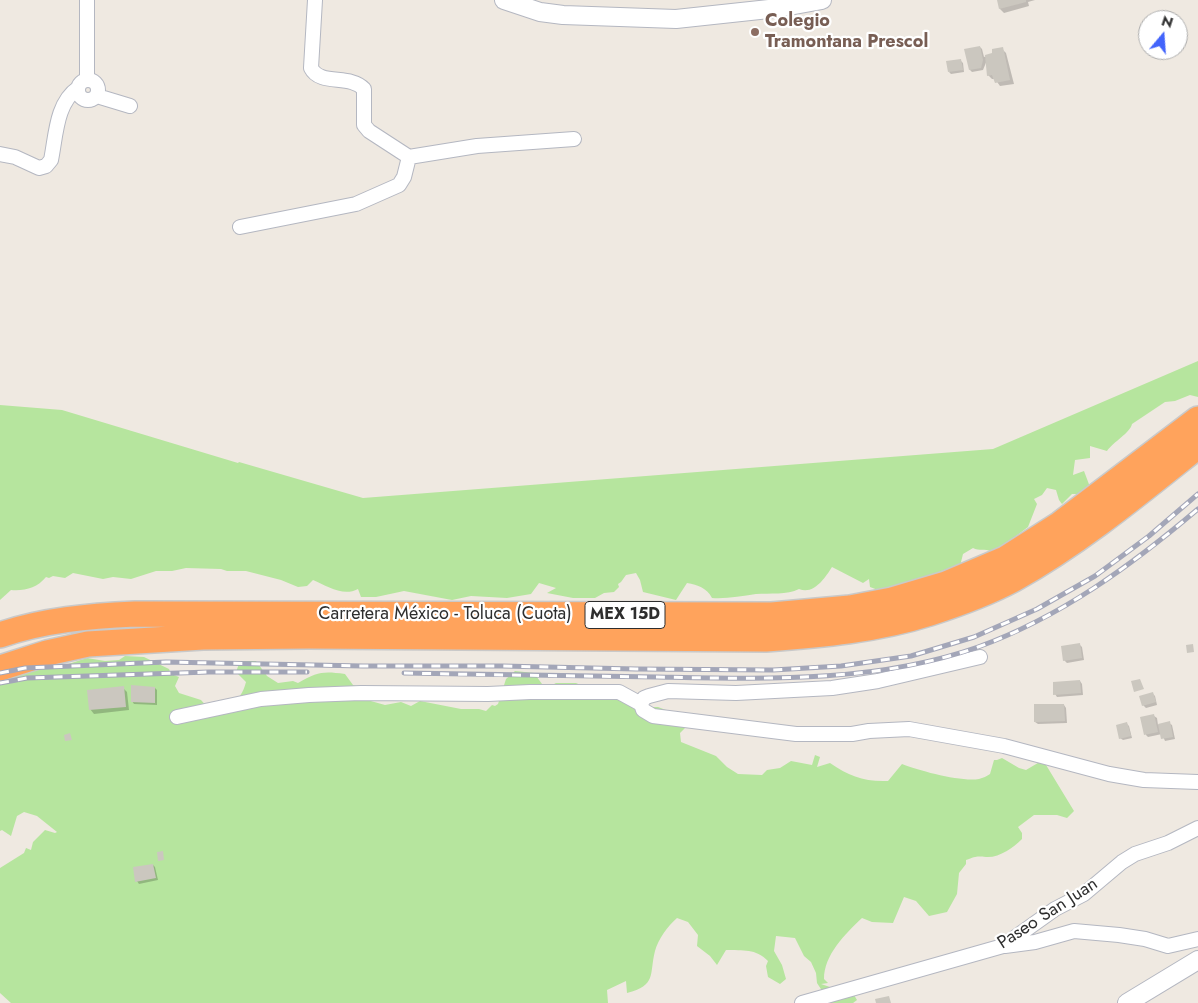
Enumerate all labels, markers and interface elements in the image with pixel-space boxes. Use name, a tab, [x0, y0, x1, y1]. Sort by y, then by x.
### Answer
north arrow	[1138, 10, 1188, 60]
text: N	[1159, 10, 1176, 33]
place label: Colegio Tramontana Prescol	[765, 11, 928, 54]
marker: Colegio Tramontana Prescol	[749, 26, 761, 38]
road number: MEX 15D	[585, 602, 665, 628]
street label: Carretera México - Toluca (Cuota)	[318, 604, 572, 626]
street label: Paseo San Juan	[994, 874, 1102, 954]

